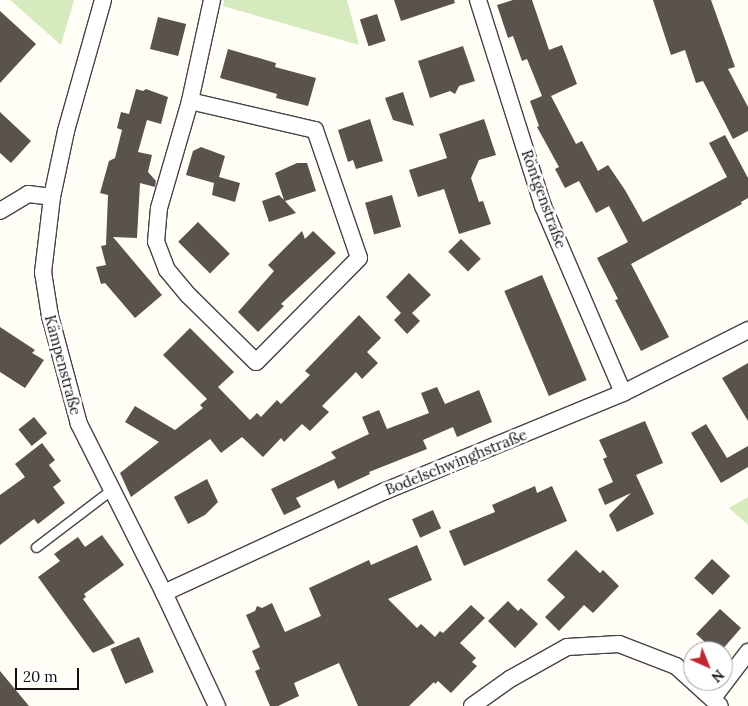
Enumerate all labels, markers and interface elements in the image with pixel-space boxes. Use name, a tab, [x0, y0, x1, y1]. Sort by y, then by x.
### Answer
street label: Röntgenstraße	[518, 147, 570, 251]
street label: Kämpenstraße	[41, 313, 85, 417]
street label: Bodelschwinghstraße	[382, 425, 530, 499]
north arrow	[683, 641, 733, 691]
scale bar	[18, 658, 81, 690]
text: N	[708, 666, 728, 686]
text: 20 m	[23, 667, 58, 686]

